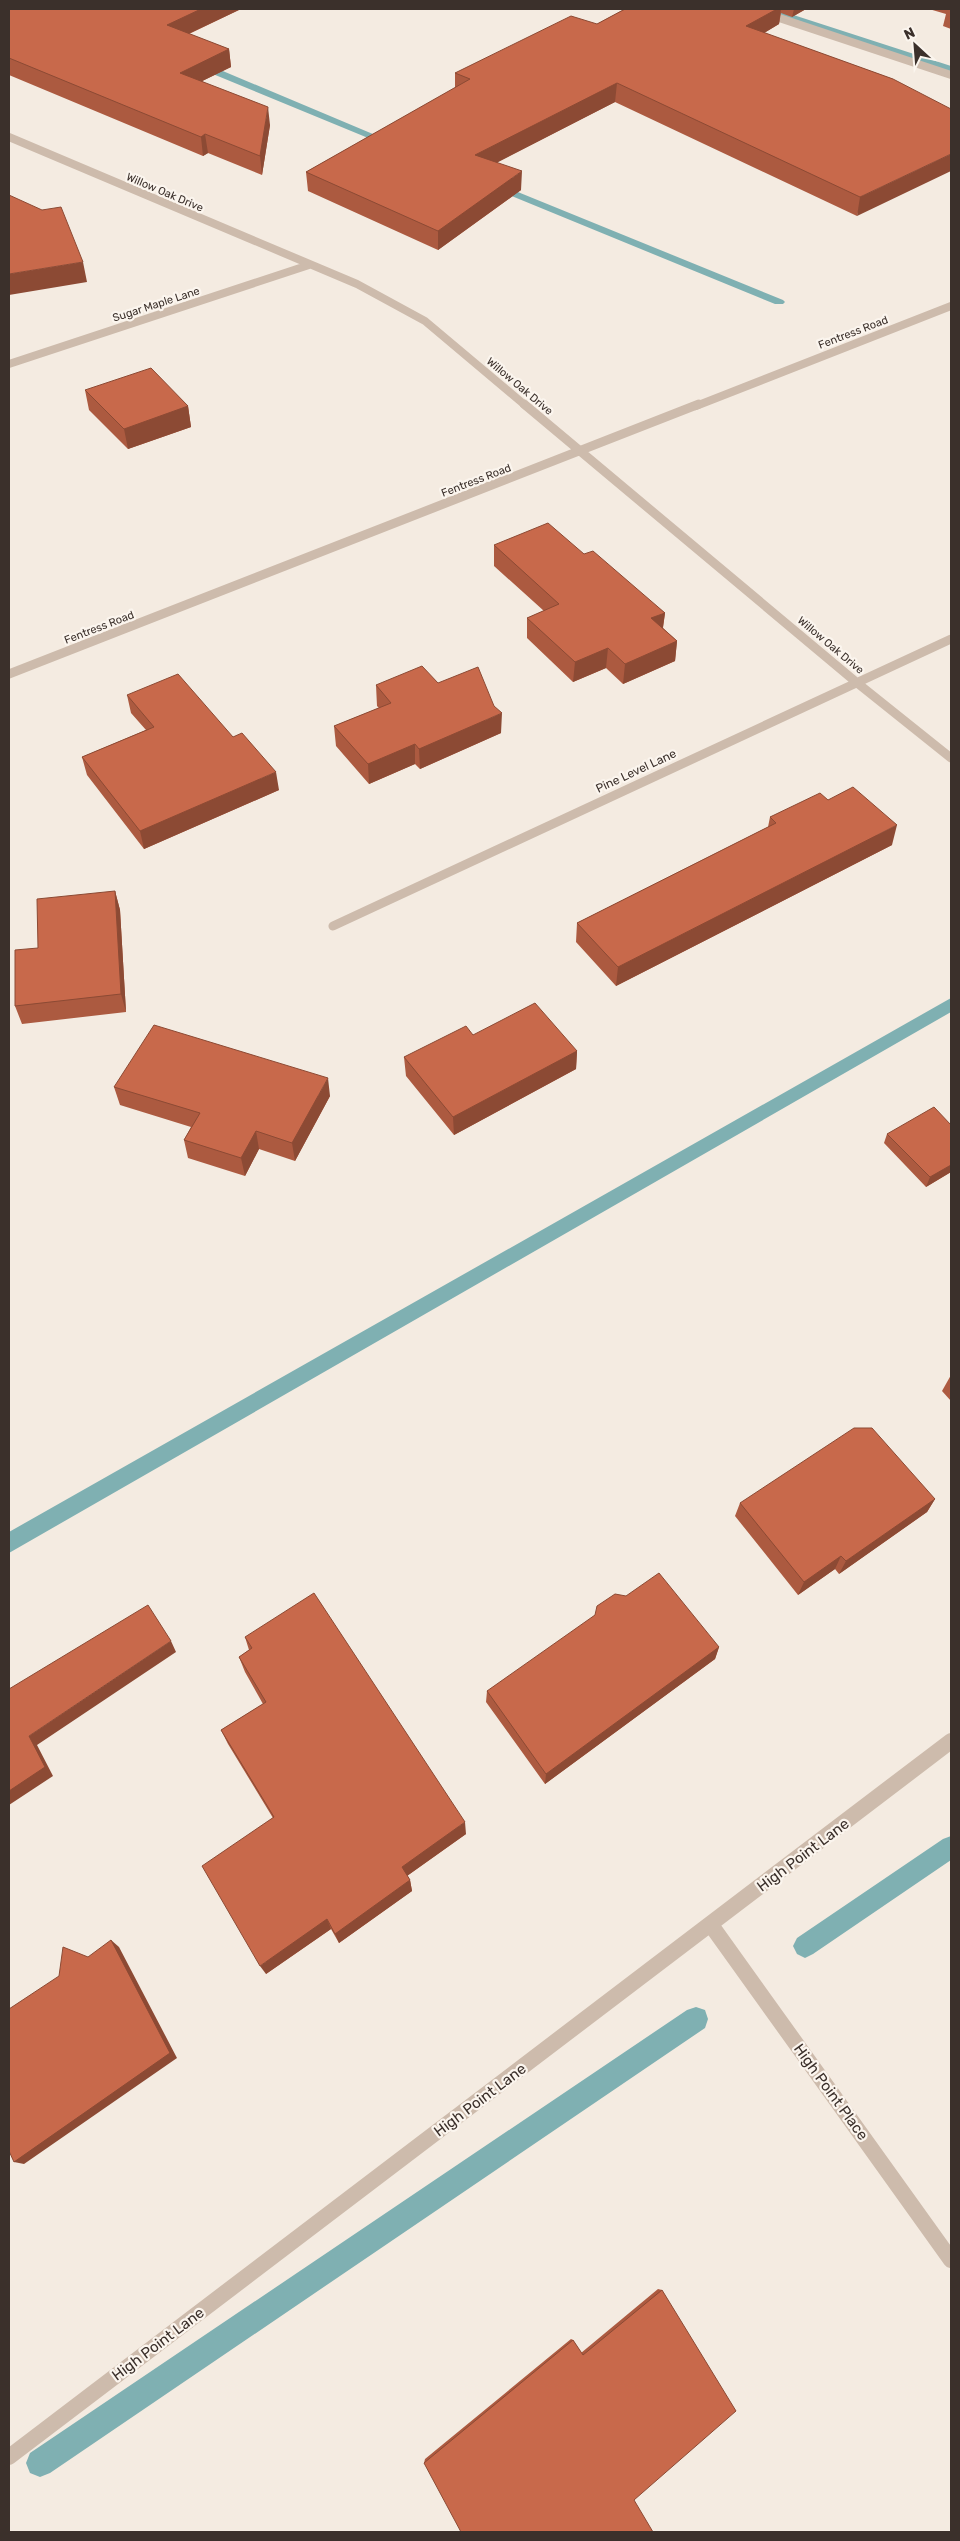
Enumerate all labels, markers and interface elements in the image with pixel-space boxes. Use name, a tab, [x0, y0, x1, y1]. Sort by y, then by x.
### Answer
north arrow	[890, 20, 940, 70]
text: N	[901, 24, 918, 44]
street label: Willow Oak Drive	[124, 170, 205, 215]
street label: Sugar Maple Lane	[111, 284, 201, 325]
street label: Fentress Road	[817, 313, 890, 352]
street label: Willow Oak Drive	[484, 355, 555, 418]
street label: Fentress Road	[440, 461, 513, 500]
street label: Fentress Road	[63, 608, 136, 647]
street label: Willow Oak Drive	[795, 614, 866, 677]
street label: Pine Level Lane	[594, 746, 679, 796]
street label: High Point Lane	[753, 1815, 853, 1895]
street label: High Point Place	[790, 2040, 872, 2144]
street label: High Point Lane	[430, 2060, 530, 2140]
street label: High Point Lane	[108, 2304, 208, 2384]

